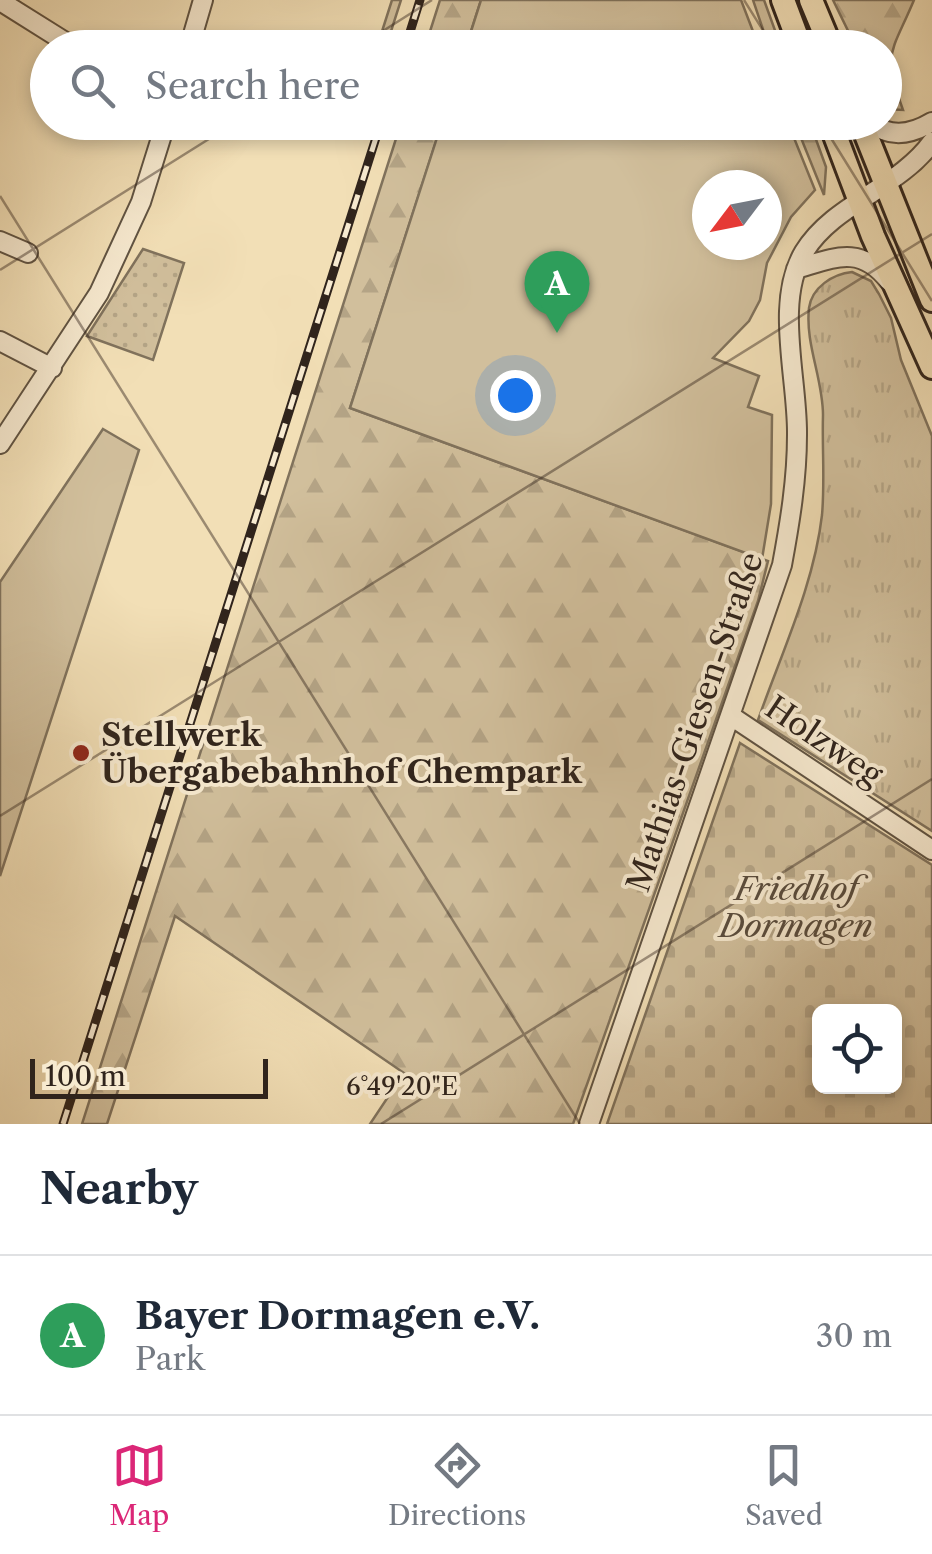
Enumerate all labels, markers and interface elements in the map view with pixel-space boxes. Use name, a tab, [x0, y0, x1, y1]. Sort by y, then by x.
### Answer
search box	[30, 30, 902, 140]
icon: search	[65, 58, 120, 113]
text: Search here	[145, 62, 360, 109]
north arrow	[692, 170, 782, 260]
pin: A	[524, 250, 590, 333]
your location	[490, 370, 541, 421]
street label: Mathias-Giesen-Straße	[618, 547, 771, 897]
street label: Holzweg	[758, 687, 891, 794]
place label: Stellwerk Übergabebahnhof Chempark	[101, 715, 583, 791]
marker: Stellwerk Übergabebahnhof Chempark	[70, 742, 92, 764]
park label: Friedhof Dormagen	[716, 869, 873, 945]
map controls	[812, 1004, 902, 1094]
button: locate	[812, 1004, 902, 1094]
scale bar	[30, 1054, 268, 1098]
text: 100 m	[45, 1059, 126, 1093]
text: 6°49'20"E	[346, 1071, 458, 1102]
text: Nearby	[40, 1163, 198, 1215]
text: Bayer Dormagen e.V.	[135, 1292, 540, 1339]
text: A	[60, 1316, 85, 1355]
text: 30 m	[816, 1316, 892, 1355]
text: Park	[135, 1339, 205, 1378]
tab: Map	[109, 1438, 169, 1532]
tab: Directions	[388, 1438, 526, 1532]
tab: Saved	[745, 1438, 823, 1532]

